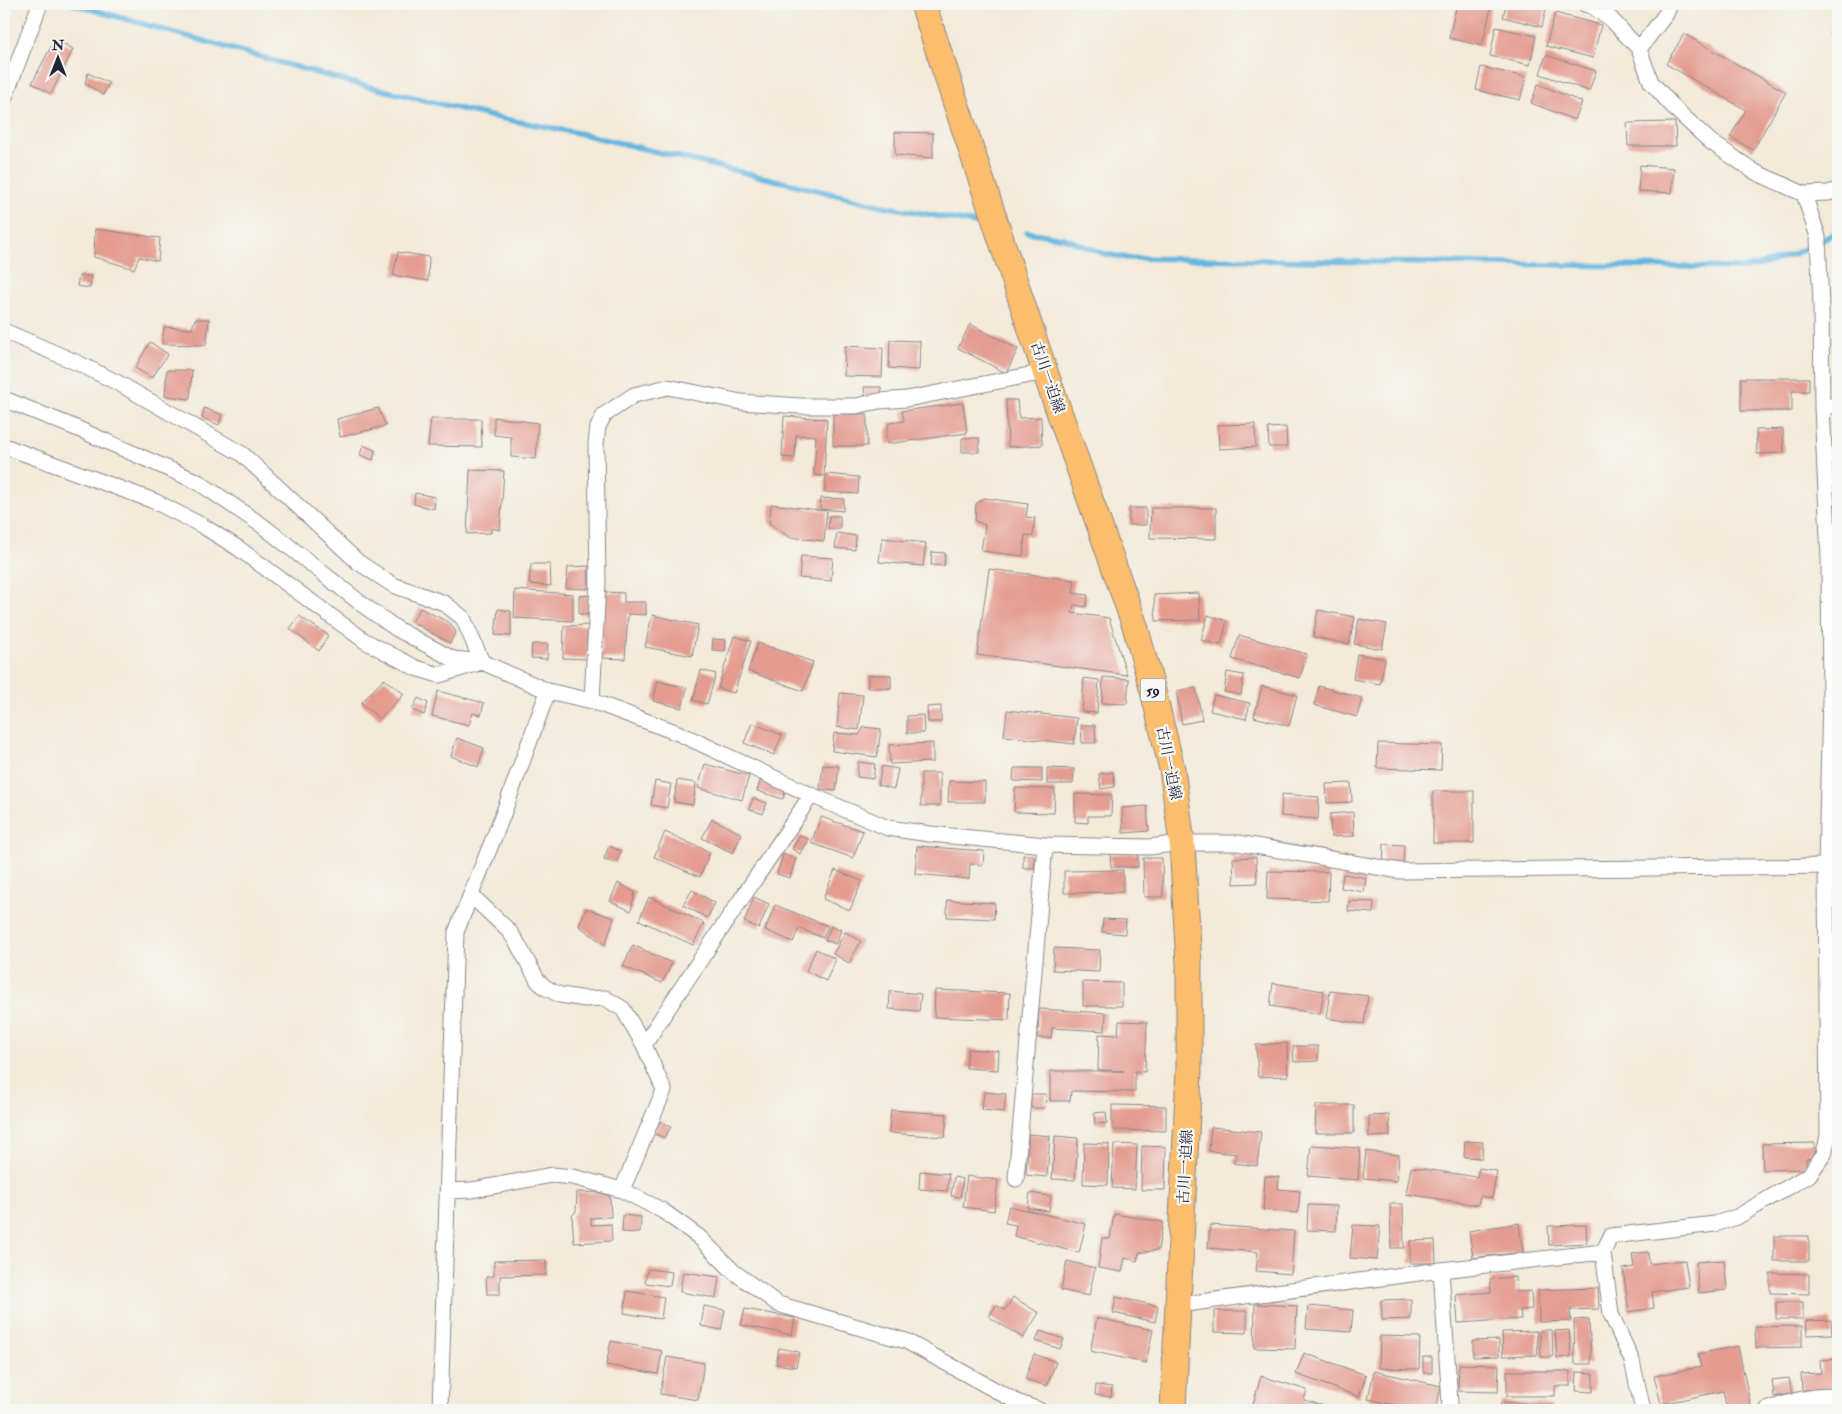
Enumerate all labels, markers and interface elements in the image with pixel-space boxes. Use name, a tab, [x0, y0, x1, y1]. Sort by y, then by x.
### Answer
north arrow	[32, 32, 82, 82]
text: N	[51, 37, 65, 54]
street label: 古川一迫線	[1026, 339, 1069, 416]
road number: 59	[1140, 678, 1166, 702]
street label: 古川一迫線	[1152, 724, 1185, 802]
street label: 古川一迫線	[1174, 1129, 1197, 1205]

